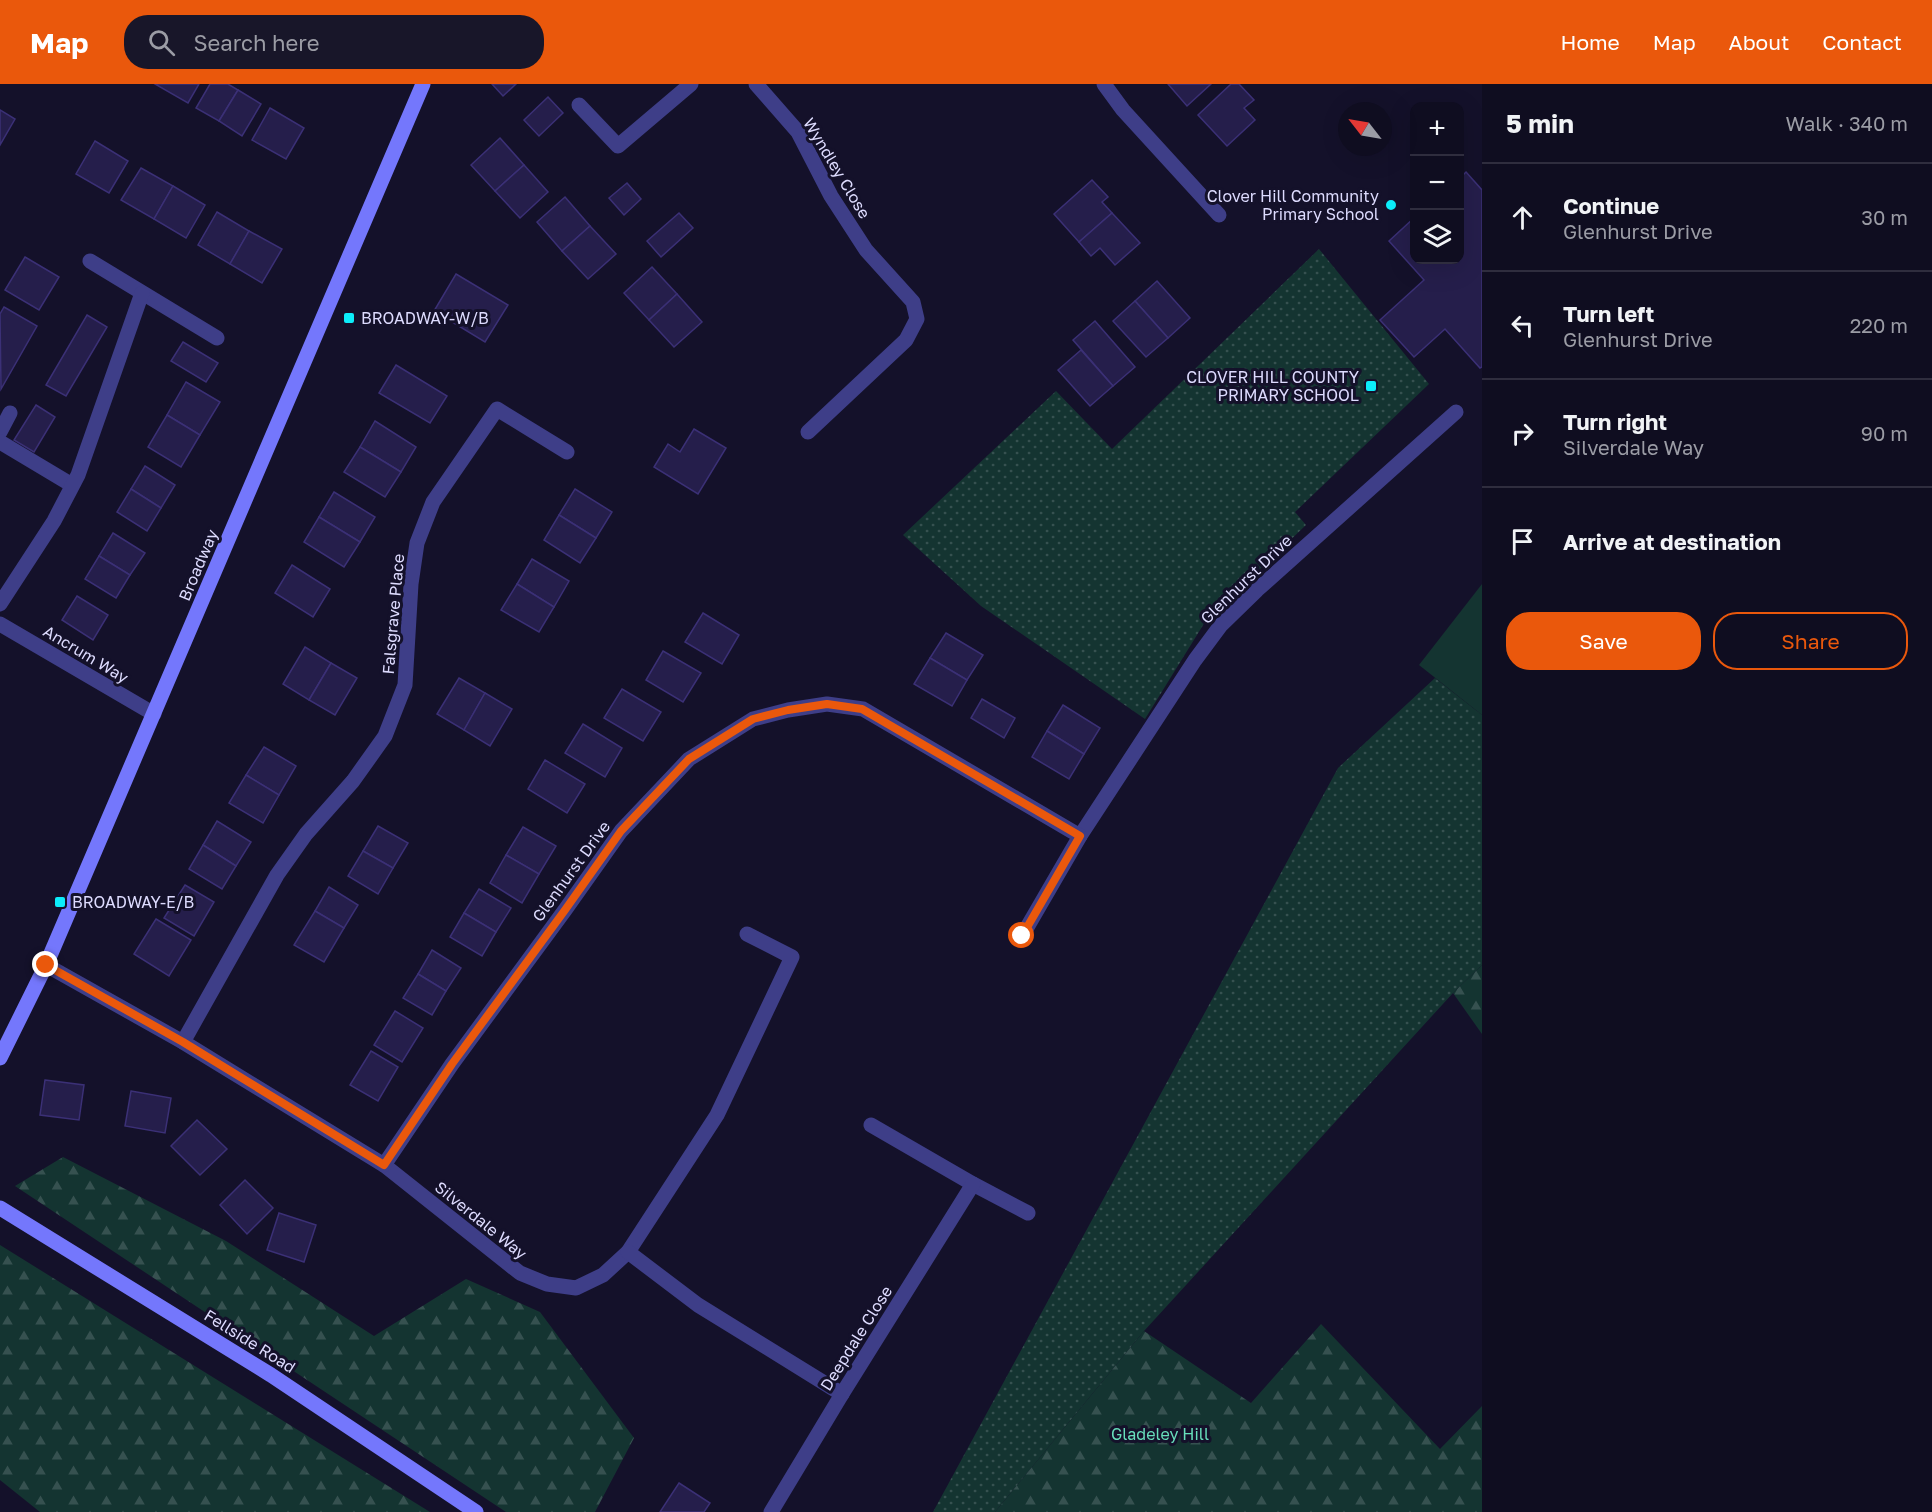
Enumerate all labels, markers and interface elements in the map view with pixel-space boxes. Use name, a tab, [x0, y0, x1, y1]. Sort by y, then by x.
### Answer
search box	[124, 15, 544, 69]
text: Map	[30, 26, 88, 59]
icon: search	[145, 26, 178, 59]
text: Search here	[193, 29, 319, 56]
text: Home	[1560, 29, 1620, 55]
text: Map	[1653, 29, 1696, 55]
text: About	[1729, 29, 1789, 55]
text: Contact	[1822, 29, 1902, 55]
north arrow	[1338, 102, 1392, 156]
map controls	[1410, 102, 1464, 264]
button: +	[1410, 102, 1464, 156]
text: 5 min	[1506, 108, 1574, 139]
text: Walk · 340 m	[1786, 111, 1908, 135]
street label: Wyndley Close	[799, 114, 875, 222]
button: −	[1410, 156, 1464, 210]
place label: Clover Hill Community Primary School	[1207, 186, 1379, 224]
text: Continue	[1563, 192, 1659, 219]
marker: Clover Hill Community Primary School	[1384, 198, 1398, 212]
icon: ahead	[1506, 201, 1539, 234]
text: 30 m	[1861, 205, 1908, 229]
button: layers	[1410, 210, 1464, 264]
text: Glenhurst Drive	[1563, 219, 1713, 243]
text: Turn left	[1563, 300, 1654, 327]
place label: BROADWAY-W/B	[361, 308, 489, 328]
icon: left	[1506, 309, 1539, 342]
marker: BROADWAY-W/B	[342, 311, 356, 325]
text: 220 m	[1850, 313, 1908, 337]
text: Glenhurst Drive	[1563, 327, 1713, 351]
place label: CLOVER HILL COUNTY PRIMARY SCHOOL	[1186, 367, 1360, 405]
marker: CLOVER HILL COUNTY PRIMARY SCHOOL	[1364, 379, 1378, 393]
text: Turn right	[1563, 408, 1667, 435]
icon: right	[1506, 417, 1539, 450]
text: 90 m	[1861, 421, 1908, 445]
text: Silverdale Way	[1563, 435, 1704, 459]
icon: arrive	[1506, 525, 1539, 558]
street label: Broadway	[174, 526, 222, 604]
text: Arrive at destination	[1563, 528, 1781, 555]
street label: Glenhurst Drive	[1196, 530, 1296, 628]
street label: Falsgrave Place	[378, 553, 408, 675]
button: Save	[1506, 612, 1701, 670]
button: Share	[1713, 612, 1908, 670]
street label: Ancrum Way	[40, 621, 132, 687]
street label: Glenhurst Drive	[528, 817, 614, 925]
place label: BROADWAY-E/B	[72, 892, 194, 912]
marker: BROADWAY-E/B	[53, 895, 67, 909]
route start	[1008, 922, 1034, 948]
route end	[32, 951, 58, 977]
street label: Silverdale Way	[431, 1177, 531, 1263]
street label: Deepdale Close	[816, 1282, 896, 1394]
street label: Fellside Road	[201, 1305, 299, 1377]
park label: Gladeley Hill	[1111, 1424, 1209, 1444]

